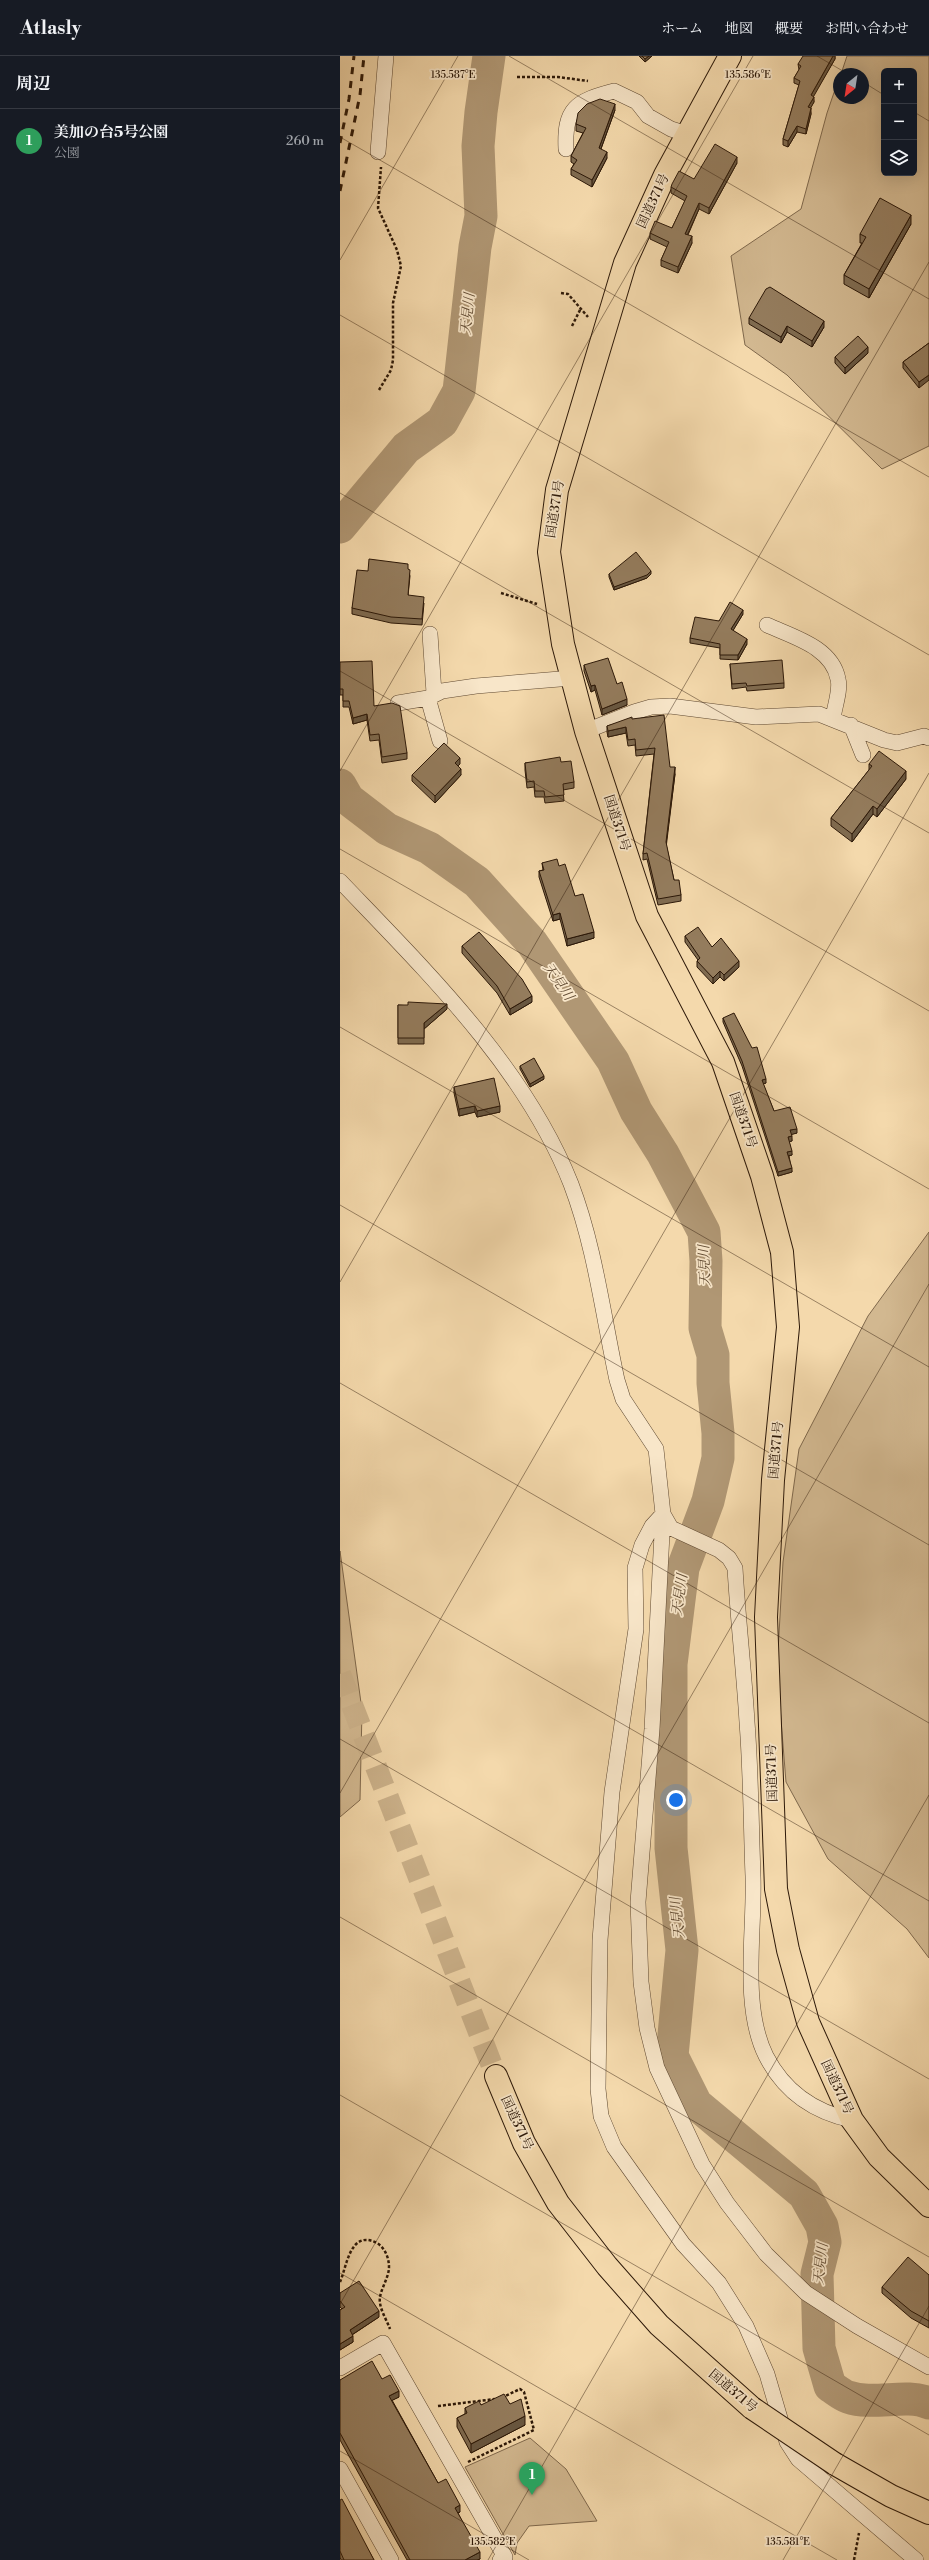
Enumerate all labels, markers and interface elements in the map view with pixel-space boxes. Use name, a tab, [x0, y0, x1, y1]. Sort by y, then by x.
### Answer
text: Atlasly	[20, 16, 81, 40]
text: ホーム	[661, 20, 703, 38]
text: 地図	[725, 20, 753, 38]
text: 概要	[775, 20, 803, 38]
text: お問い合わせ	[825, 20, 909, 38]
north arrow	[833, 68, 869, 104]
map controls	[881, 68, 917, 176]
button: +	[881, 68, 917, 104]
text: 135.587°E	[431, 69, 475, 81]
text: 135.586°E	[725, 69, 771, 81]
text: 周辺	[16, 73, 50, 95]
button: −	[881, 104, 917, 140]
text: 美加の台5号公園	[54, 123, 168, 142]
text: 1	[26, 133, 32, 149]
text: 260 m	[286, 133, 324, 149]
button: layers	[881, 140, 917, 176]
text: 公園	[54, 145, 80, 161]
street label: 国道371号	[633, 171, 673, 231]
water label: 天見川	[457, 290, 479, 336]
street label: 国道371号	[543, 479, 567, 539]
street label: 国道371号	[600, 793, 634, 853]
water label: 天見川	[539, 960, 579, 1006]
street label: 国道371号	[726, 1090, 760, 1150]
water label: 天見川	[695, 1243, 715, 1287]
street label: 国道371号	[765, 1420, 787, 1480]
water label: 天見川	[668, 1571, 692, 1617]
street label: 国道371号	[763, 1743, 781, 1803]
your location	[666, 1790, 686, 1810]
water label: 天見川	[667, 1894, 689, 1940]
street label: 国道371号	[817, 2057, 857, 2117]
street label: 国道371号	[497, 2093, 537, 2153]
water label: 天見川	[810, 2240, 833, 2286]
street label: 国道371号	[705, 2366, 761, 2416]
pin: 1	[519, 2462, 545, 2495]
text: 135.582°E	[470, 2536, 516, 2548]
text: 135.581°E	[766, 2536, 810, 2548]

